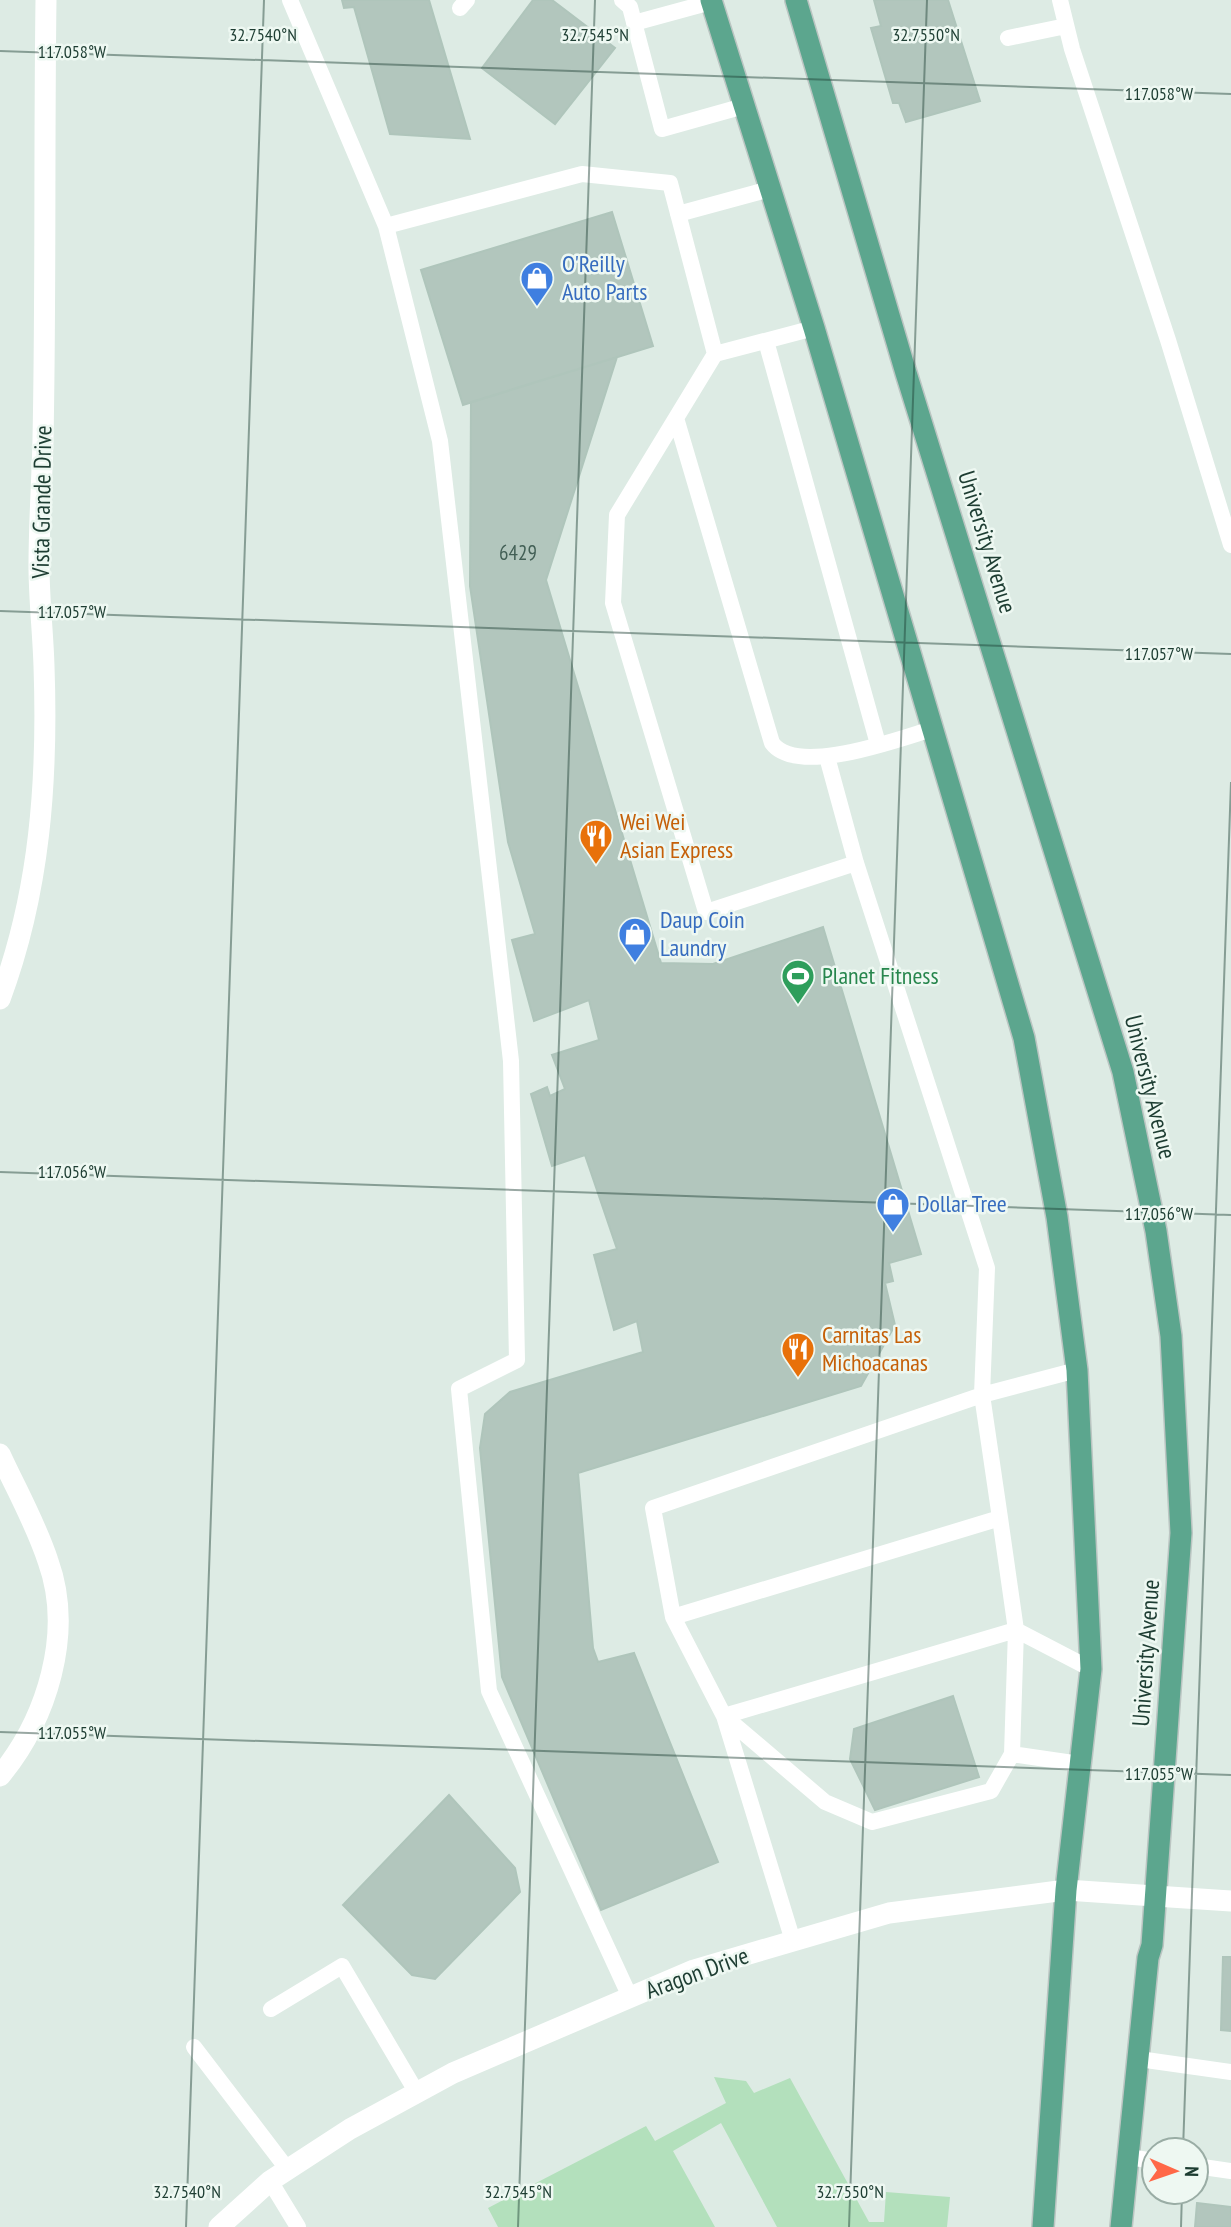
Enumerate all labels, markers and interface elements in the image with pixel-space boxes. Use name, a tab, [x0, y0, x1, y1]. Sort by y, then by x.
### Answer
text: 32.7540°N	[229, 23, 297, 46]
text: 32.7545°N	[561, 23, 629, 46]
text: 32.7550°N	[892, 23, 960, 46]
text: 117.058°W	[38, 40, 106, 63]
text: 117.058°W	[1125, 82, 1193, 105]
place label: O'Reilly Auto Parts	[562, 248, 647, 307]
shop icon: O'Reilly Auto Parts	[518, 259, 556, 308]
street label: Vista Grande Drive	[25, 425, 58, 580]
street label: University Avenue	[951, 467, 1024, 617]
house number: 6429	[499, 539, 537, 566]
text: 117.057°W	[38, 600, 106, 623]
text: 117.057°W	[1125, 642, 1193, 665]
place label: Wei Wei Asian Express	[620, 806, 733, 865]
restaurant icon: Wei Wei Asian Express	[577, 817, 615, 866]
place label: Daup Coin Laundry	[660, 904, 745, 963]
shop icon: Daup Coin Laundry	[616, 915, 654, 964]
sports icon: Planet Fitness	[779, 957, 817, 1006]
place label: Planet Fitness	[822, 960, 939, 991]
street label: University Avenue	[1118, 1012, 1183, 1162]
text: 117.056°W	[38, 1160, 106, 1183]
shop icon: Dollar Tree	[874, 1185, 912, 1234]
place label: Dollar Tree	[917, 1188, 1007, 1219]
text: 117.056°W	[1125, 1202, 1193, 1225]
place label: Carnitas Las Michoacanas	[822, 1319, 928, 1378]
restaurant icon: Carnitas Las Michoacanas	[779, 1330, 817, 1379]
street label: University Avenue	[1125, 1578, 1166, 1728]
text: 117.055°W	[38, 1721, 106, 1744]
text: 117.055°W	[1125, 1762, 1193, 1785]
street label: Aragon Drive	[641, 1940, 753, 2005]
north arrow	[1140, 2136, 1210, 2206]
text: N	[1180, 2166, 1204, 2177]
text: 32.7540°N	[153, 2180, 221, 2203]
text: 32.7545°N	[484, 2180, 552, 2203]
text: 32.7550°N	[816, 2180, 884, 2203]

